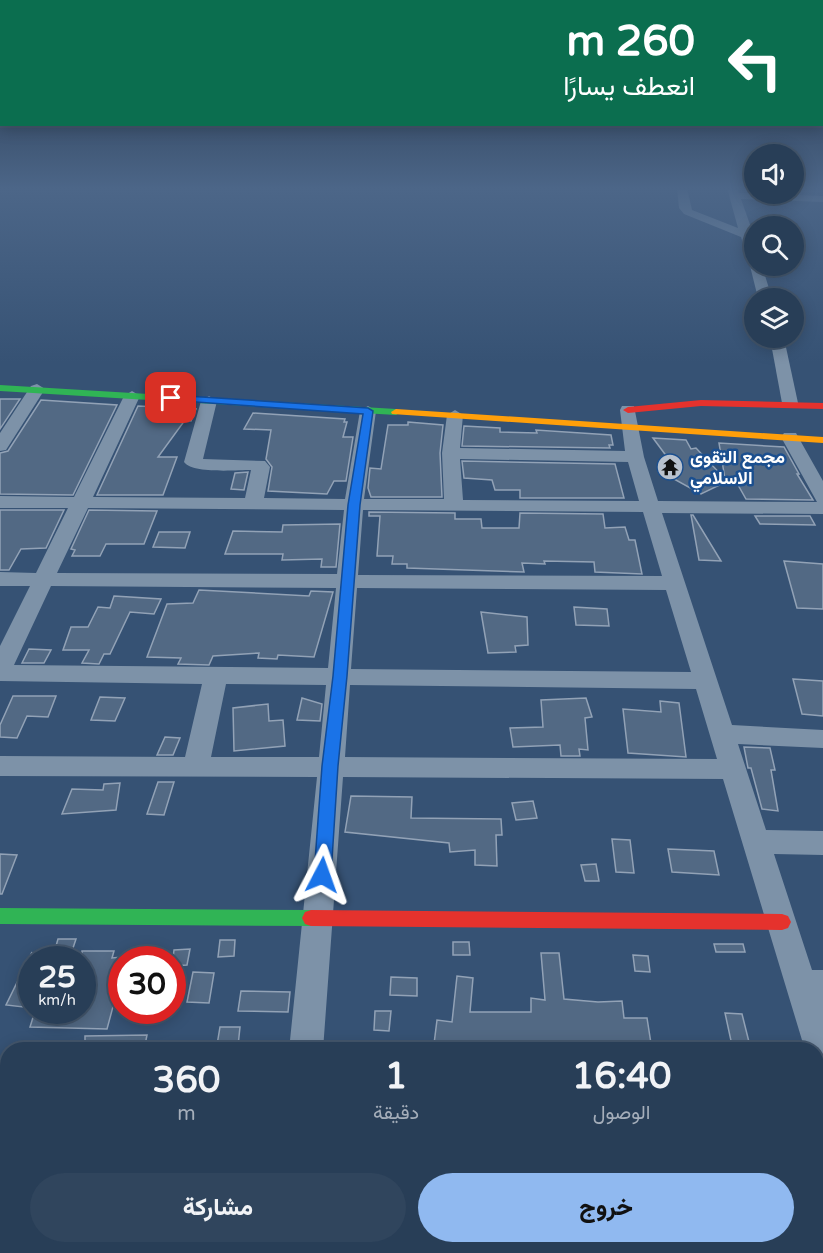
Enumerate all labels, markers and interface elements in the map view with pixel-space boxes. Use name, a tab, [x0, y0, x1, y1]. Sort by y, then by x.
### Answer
text: 260 m	[566, 16, 695, 67]
icon: left	[716, 24, 794, 102]
text: انعطف يسارًا	[563, 70, 695, 103]
map controls	[744, 144, 804, 348]
button: sound	[744, 144, 804, 204]
button: search	[744, 216, 804, 276]
button: layers	[744, 288, 804, 348]
pin	[145, 372, 196, 423]
icon: arrive	[154, 381, 187, 414]
place label: مجمع التقوى الاسلامي	[690, 446, 785, 493]
temple icon: مجمع التقوى الاسلامي	[655, 452, 685, 482]
position arrow	[290, 843, 354, 907]
speed limit sign: 30	[108, 946, 186, 1024]
text: 25	[38, 959, 76, 996]
text: km/h	[38, 991, 76, 1009]
text: 1	[385, 1055, 407, 1098]
text: 16:40	[572, 1055, 671, 1098]
text: 360	[153, 1059, 220, 1102]
text: دقيقة	[373, 1101, 419, 1125]
text: الوصول	[593, 1101, 650, 1125]
text: m	[177, 1102, 196, 1126]
button: مشاركة	[30, 1173, 406, 1242]
button: خروج	[418, 1173, 794, 1242]

